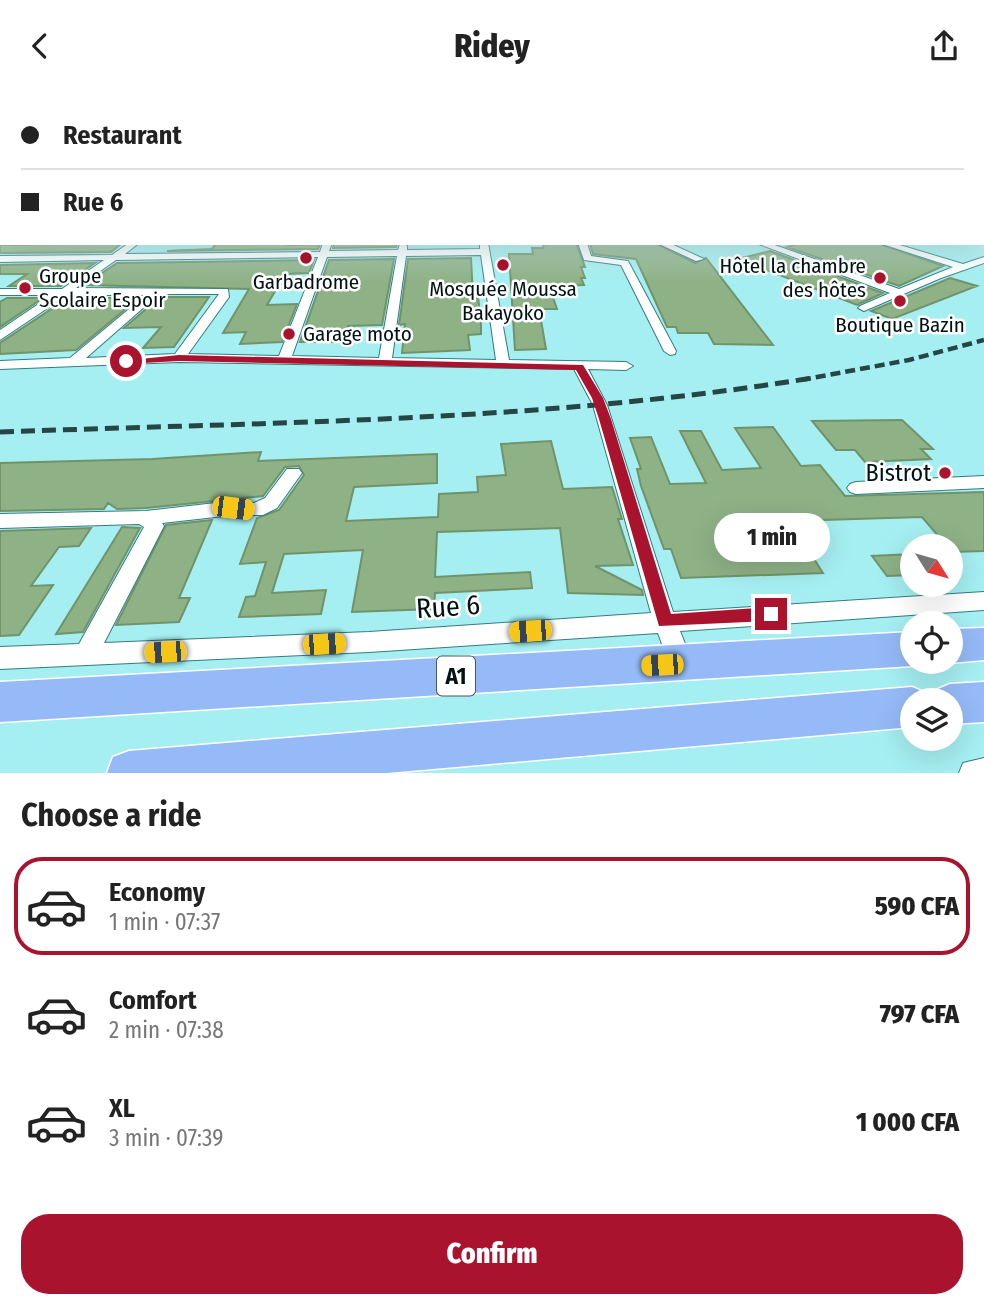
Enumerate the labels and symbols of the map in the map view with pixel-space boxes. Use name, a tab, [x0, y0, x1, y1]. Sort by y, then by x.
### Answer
marker: Garbadrome	[298, 250, 314, 266]
place label: Hôtel la chambre des hôtes	[719, 253, 866, 303]
marker: Mosquée Moussa Bakayoko	[495, 257, 511, 273]
place label: Groupe Scolaire Espoir	[39, 263, 166, 313]
place label: Garbadrome	[253, 269, 359, 295]
marker: Hôtel la chambre des hôtes	[872, 270, 888, 286]
place label: Mosquée Moussa Bakayoko	[429, 276, 577, 326]
marker: Groupe Scolaire Espoir	[17, 280, 33, 296]
marker: Boutique Bazin	[892, 293, 908, 309]
place label: Boutique Bazin	[835, 312, 965, 338]
place label: Garage moto	[303, 321, 412, 347]
marker: Garage moto	[281, 326, 297, 342]
route start	[110, 345, 142, 377]
place label: Bistrot	[866, 459, 931, 487]
marker: Bistrot	[937, 465, 953, 481]
car	[211, 495, 256, 521]
callout: 1 min	[713, 512, 829, 561]
north arrow	[900, 534, 962, 597]
street label: Rue 6	[415, 588, 481, 625]
route end	[755, 598, 787, 630]
car	[509, 619, 552, 643]
car	[303, 632, 346, 656]
car	[144, 640, 187, 664]
car	[641, 653, 684, 677]
road number: A1	[437, 657, 475, 695]

